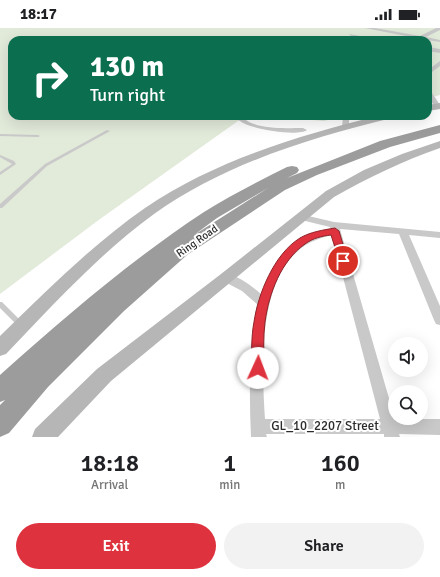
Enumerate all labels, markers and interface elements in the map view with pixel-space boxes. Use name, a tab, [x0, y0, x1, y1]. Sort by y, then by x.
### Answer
text: 18:17	[20, 5, 57, 23]
text: 130 m	[90, 50, 164, 84]
icon: right	[24, 52, 76, 104]
text: Turn right	[90, 84, 165, 106]
street label: Ring Road	[174, 222, 220, 260]
pin	[326, 244, 360, 278]
icon: arrive	[332, 250, 354, 272]
map controls	[388, 337, 428, 425]
button: sound	[388, 337, 428, 377]
position arrow	[237, 347, 279, 389]
button: search	[388, 385, 428, 425]
street label: GL_10_2207 Street	[271, 418, 379, 434]
text: 18:18	[80, 448, 139, 478]
text: 1	[223, 448, 236, 478]
text: 160	[321, 448, 360, 478]
text: Arrival	[91, 477, 128, 493]
text: min	[219, 477, 240, 493]
text: m	[335, 477, 345, 493]
button: Exit	[16, 523, 216, 569]
button: Share	[224, 523, 424, 569]

